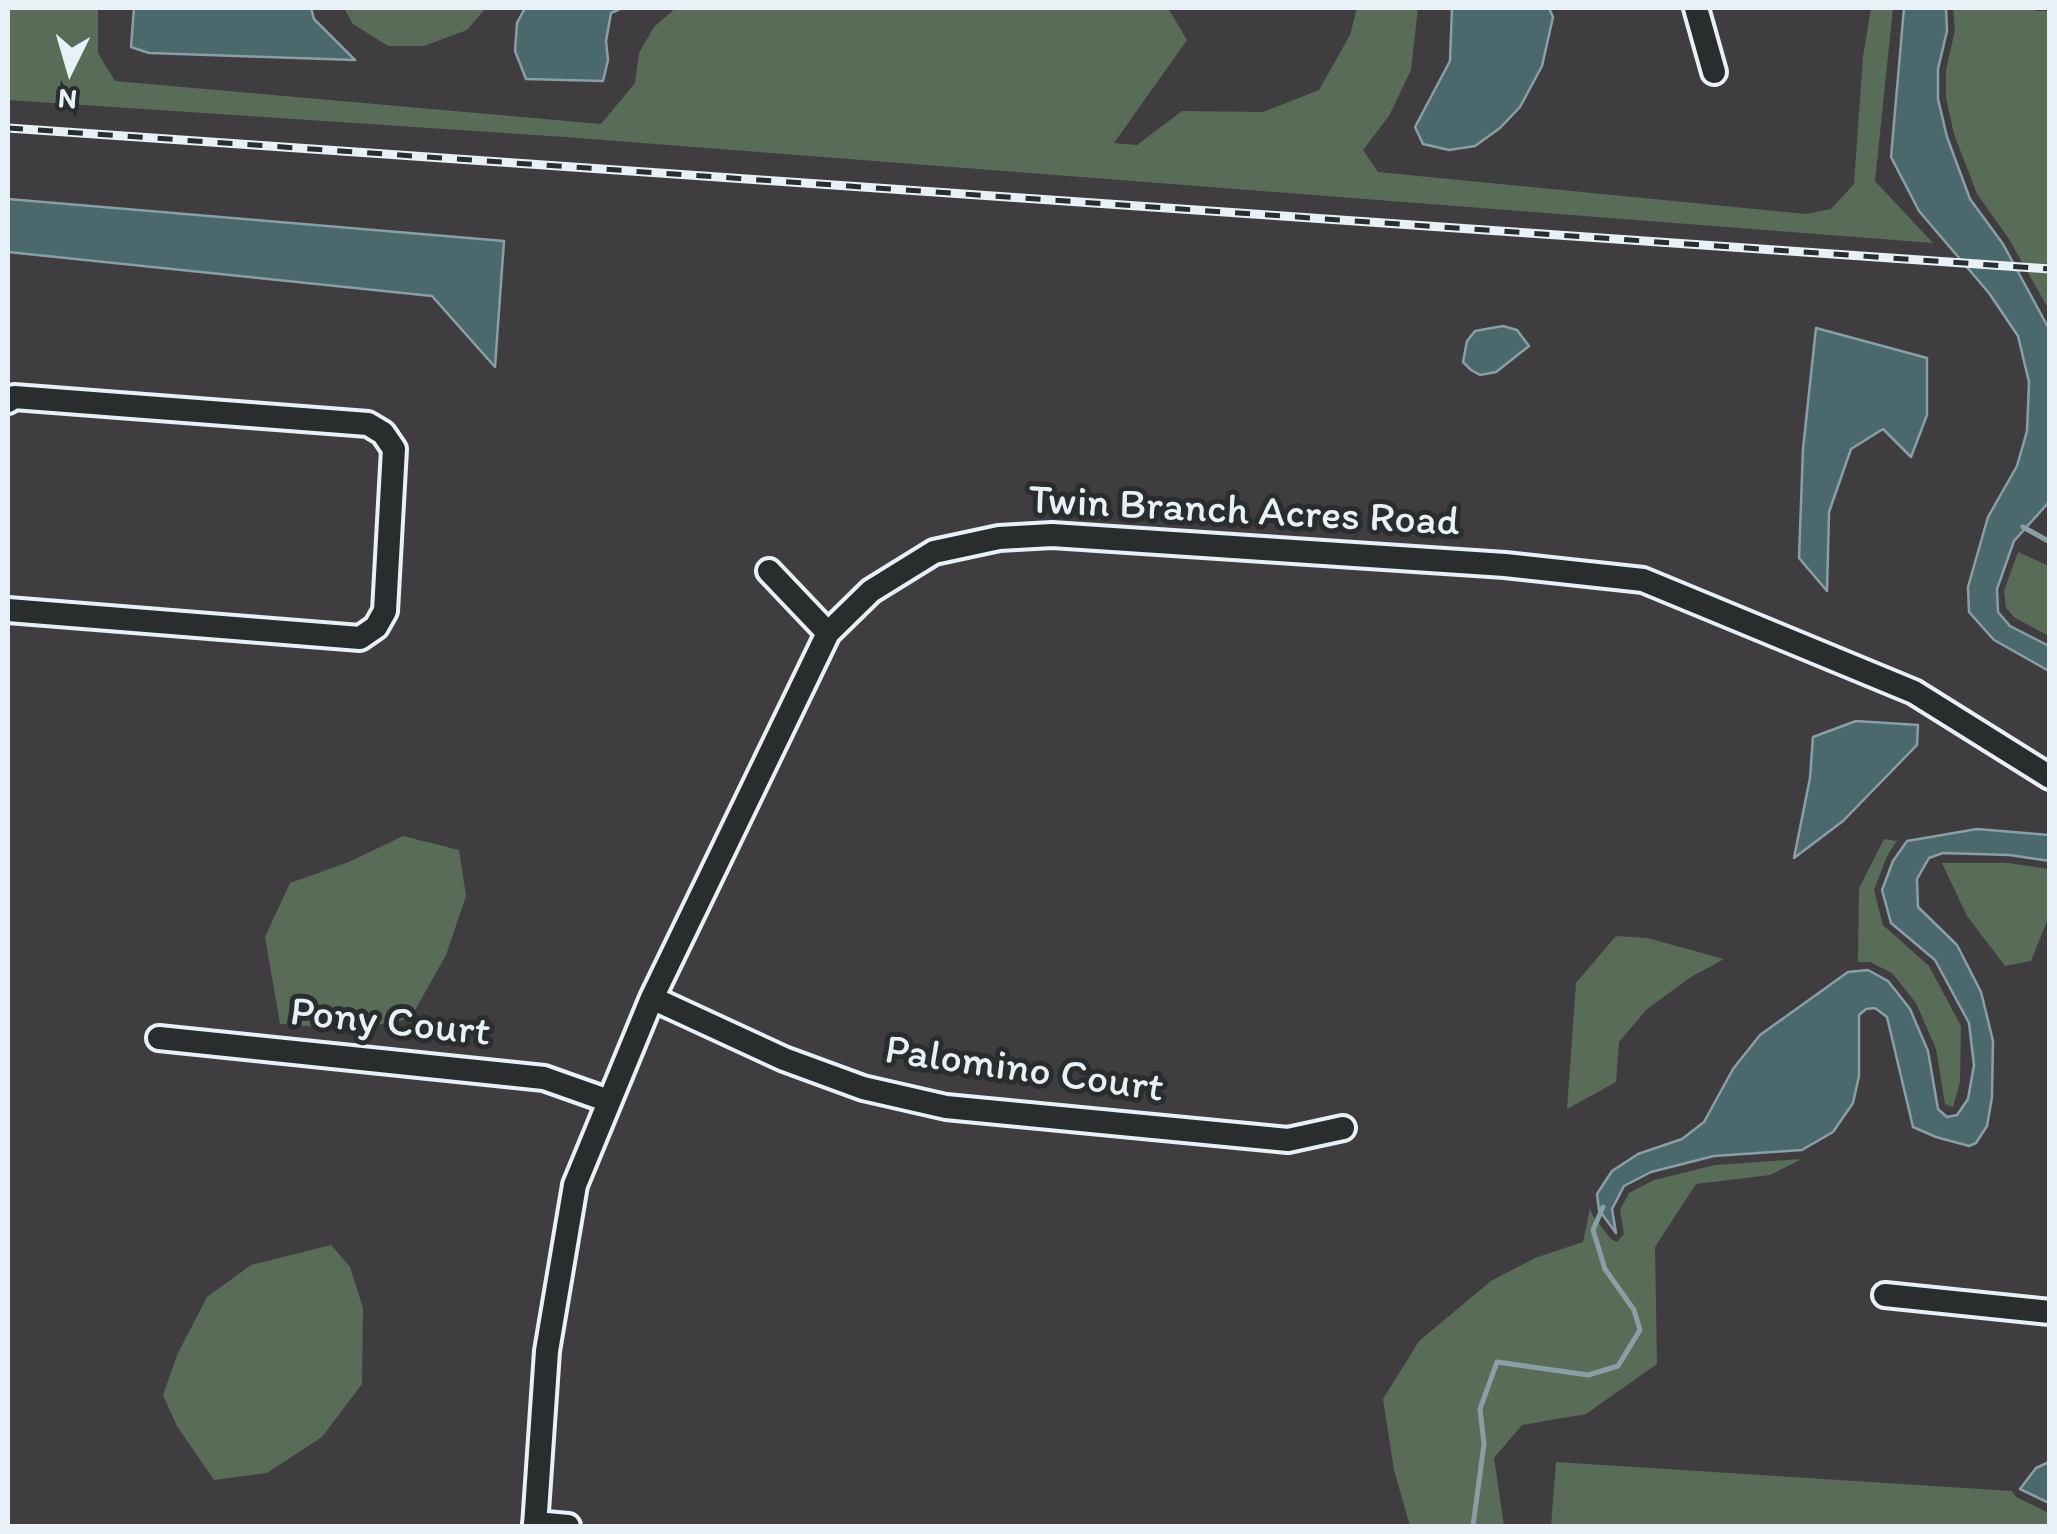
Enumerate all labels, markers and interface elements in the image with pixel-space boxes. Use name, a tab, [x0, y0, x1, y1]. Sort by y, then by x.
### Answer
north arrow	[20, 20, 120, 120]
text: N	[56, 82, 78, 118]
street label: Twin Branch Acres Road	[1027, 477, 1461, 549]
street label: Pony Court	[287, 988, 493, 1060]
street label: Palomino Court	[881, 1027, 1167, 1115]

